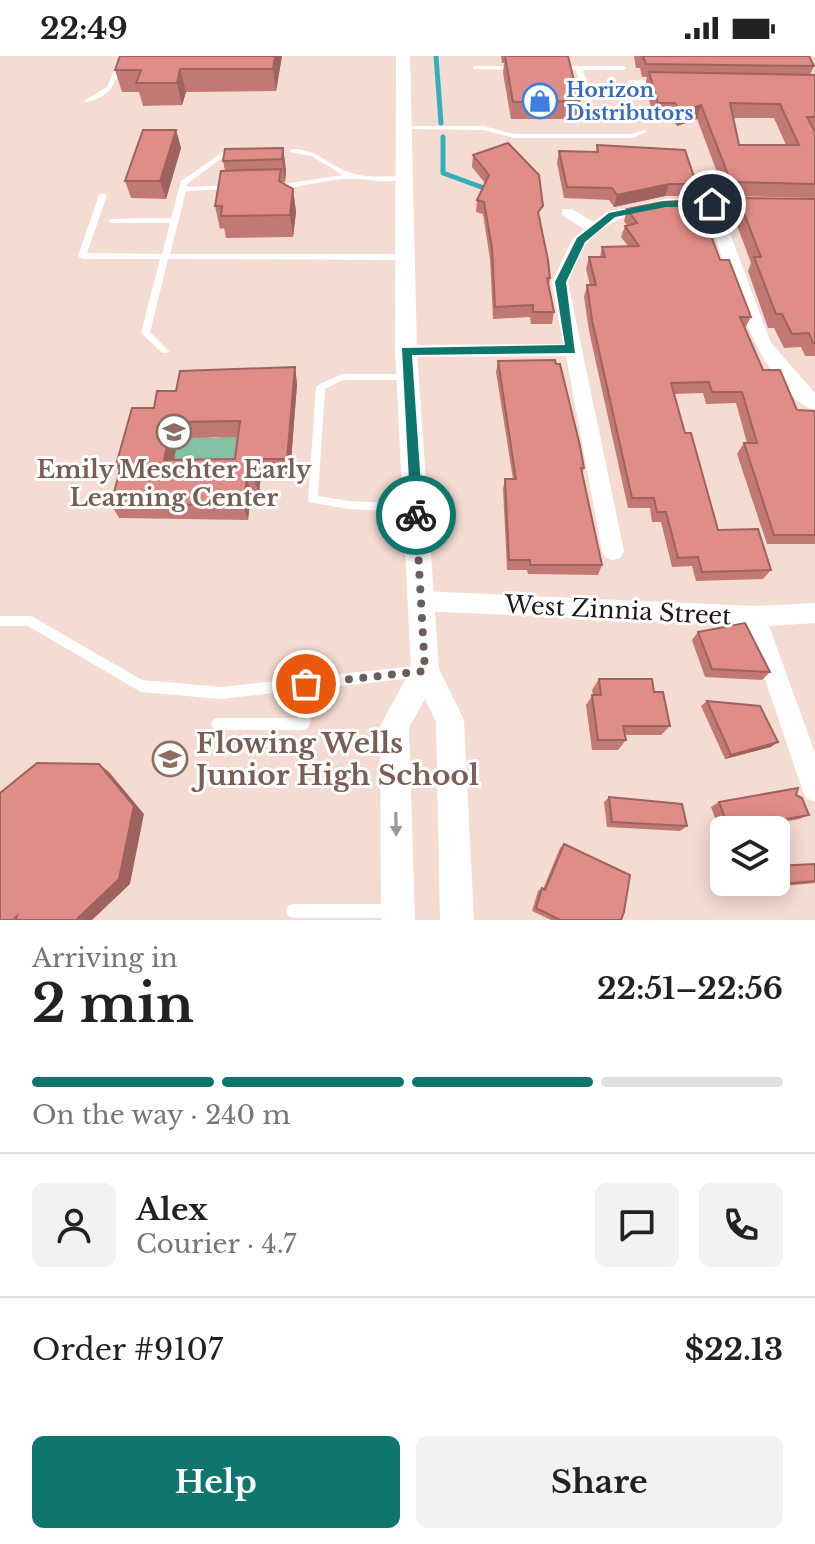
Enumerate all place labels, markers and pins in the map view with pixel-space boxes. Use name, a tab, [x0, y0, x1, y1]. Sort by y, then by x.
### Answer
place label: Horizon Distributors	[566, 78, 694, 125]
shop icon: Horizon Distributors	[521, 82, 559, 120]
pin	[678, 170, 746, 238]
school or university icon: Emily Meschter Early Learning Center	[155, 413, 193, 451]
place label: Emily Meschter Early Learning Center	[37, 455, 312, 512]
pin	[272, 650, 340, 718]
place label: Flowing Wells Junior High School	[191, 726, 479, 793]
school or university icon: Flowing Wells Junior High School	[151, 740, 189, 778]

